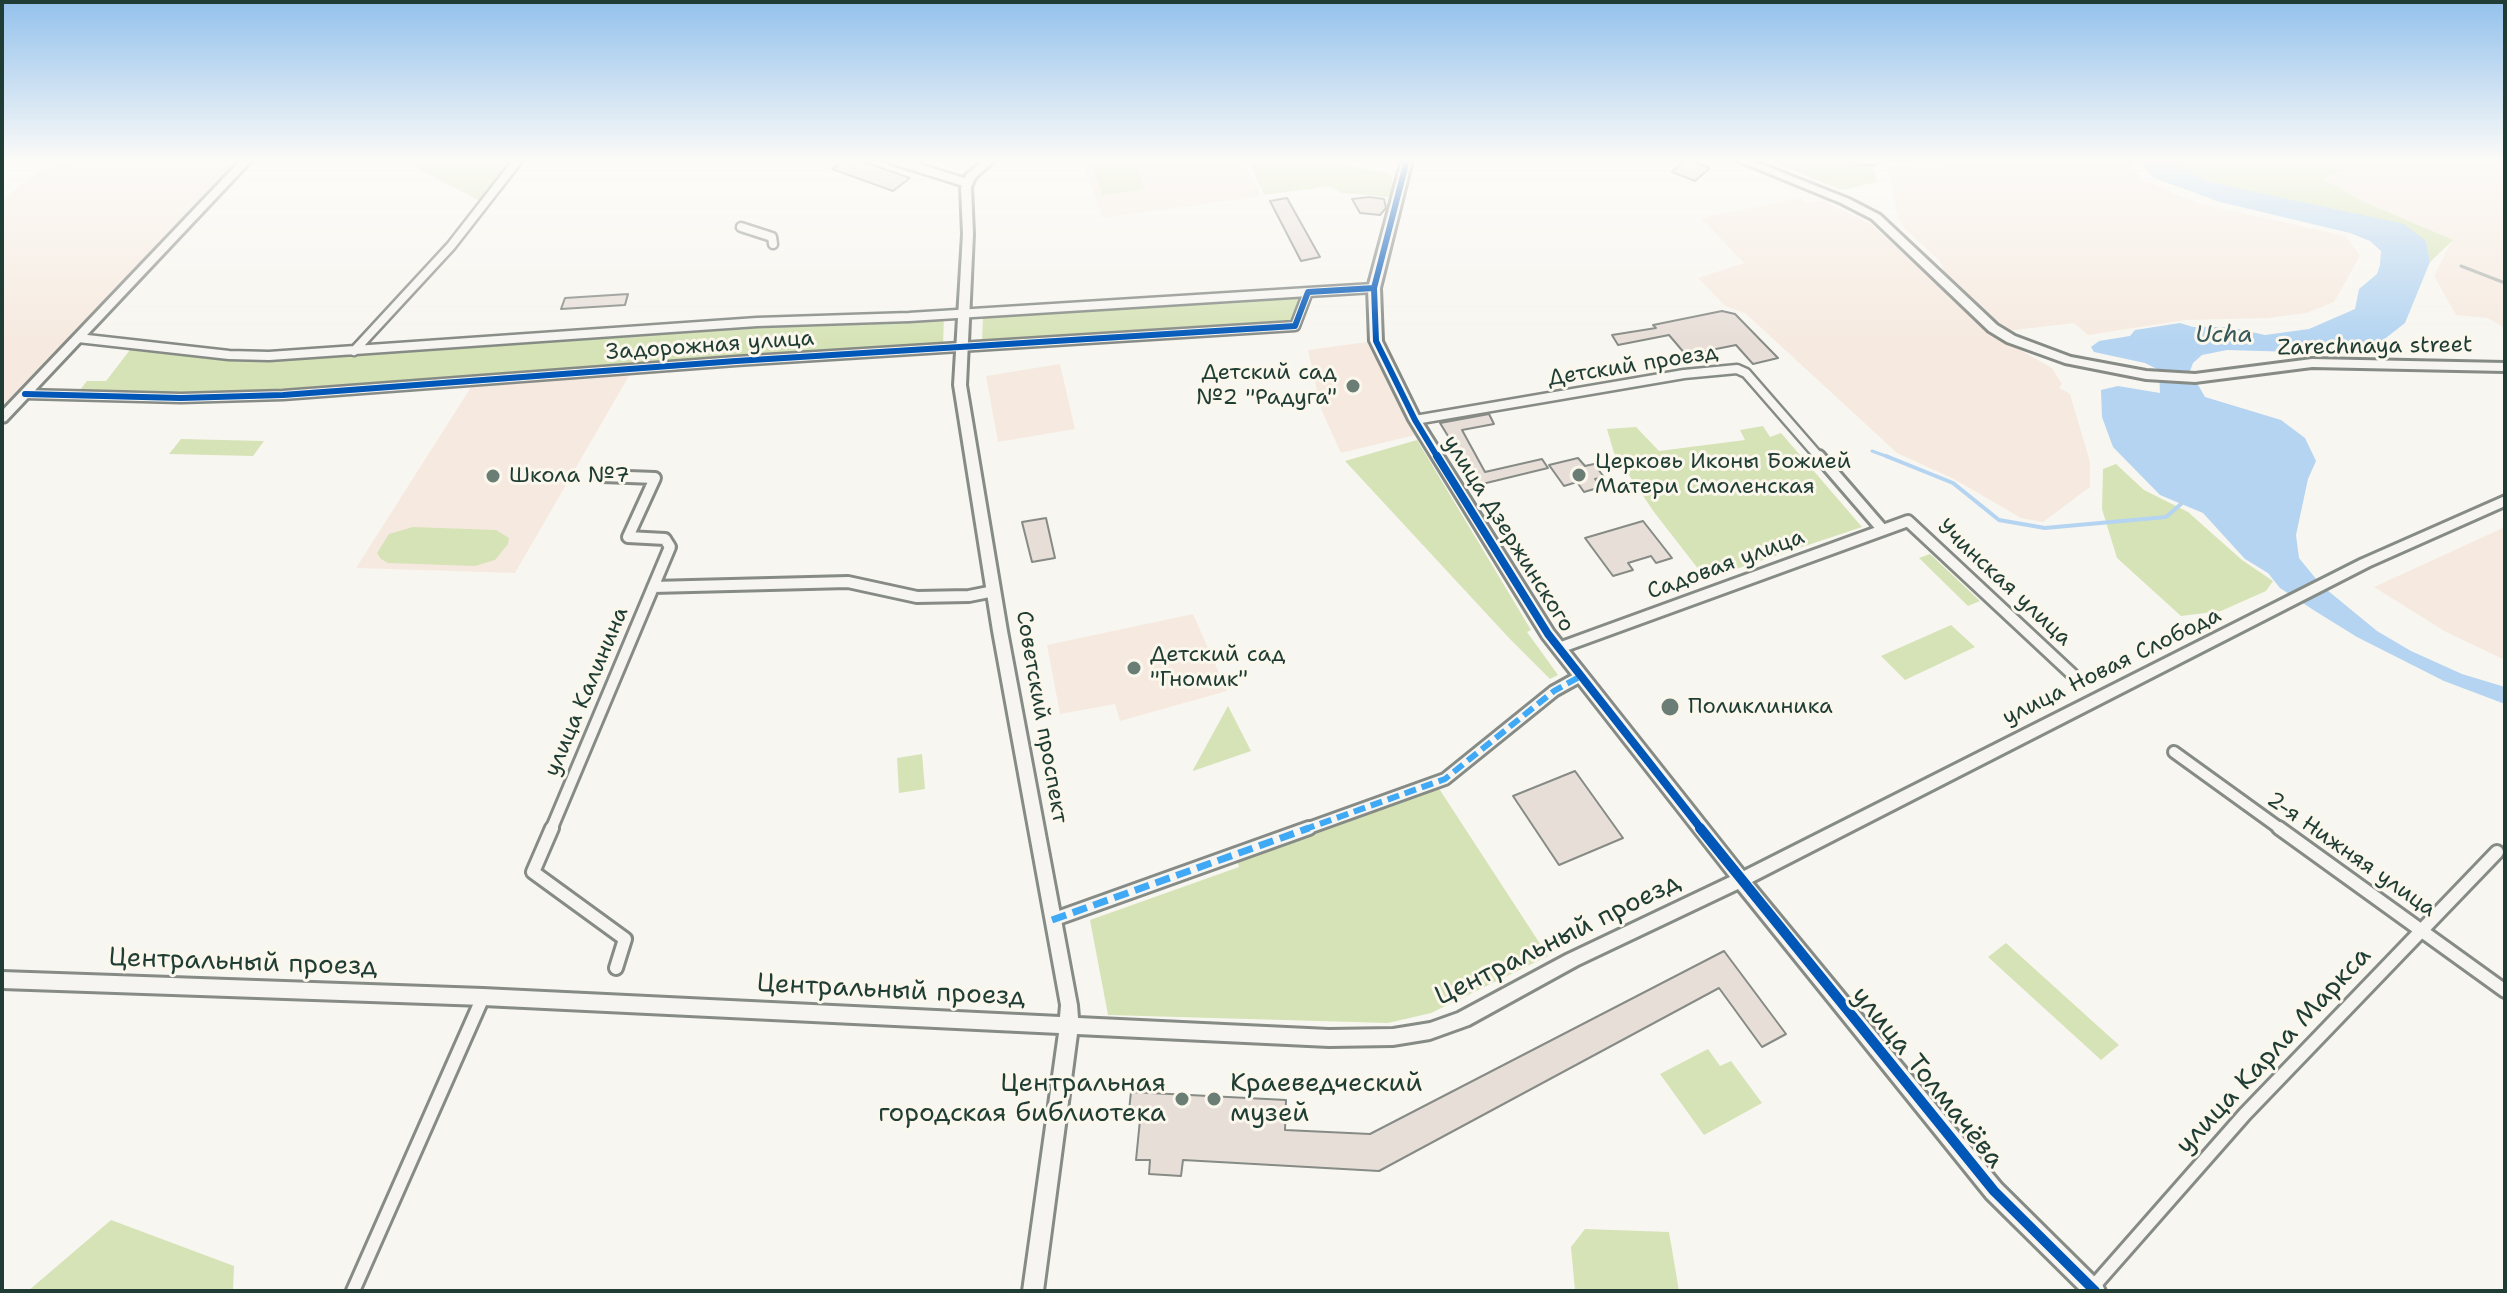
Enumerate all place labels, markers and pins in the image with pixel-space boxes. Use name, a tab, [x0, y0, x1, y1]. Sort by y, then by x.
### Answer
place label: Детский сад №2 "Радуга"	[1196, 360, 1337, 412]
marker: Детский сад №2 "Радуга"	[1344, 377, 1362, 395]
place label: Церковь Иконы Божией Матери Смоленская	[1595, 449, 1851, 500]
place label: Школа №7	[509, 463, 630, 489]
marker: Церковь Иконы Божией Матери Смоленская	[1570, 466, 1588, 484]
marker: Школа №7	[484, 467, 502, 485]
place label: Детский сад "Гномик"	[1150, 642, 1286, 694]
marker: Детский сад "Гномик"	[1125, 659, 1143, 677]
place label: Поликлиника	[1688, 694, 1833, 720]
marker: Поликлиника	[1659, 696, 1681, 718]
place label: Центральная городская библиотека	[878, 1068, 1166, 1130]
place label: Краеведческий музей	[1230, 1068, 1422, 1130]
marker: Центральная городская библиотека	[1173, 1090, 1191, 1108]
marker: Краеведческий музей	[1205, 1090, 1223, 1108]

